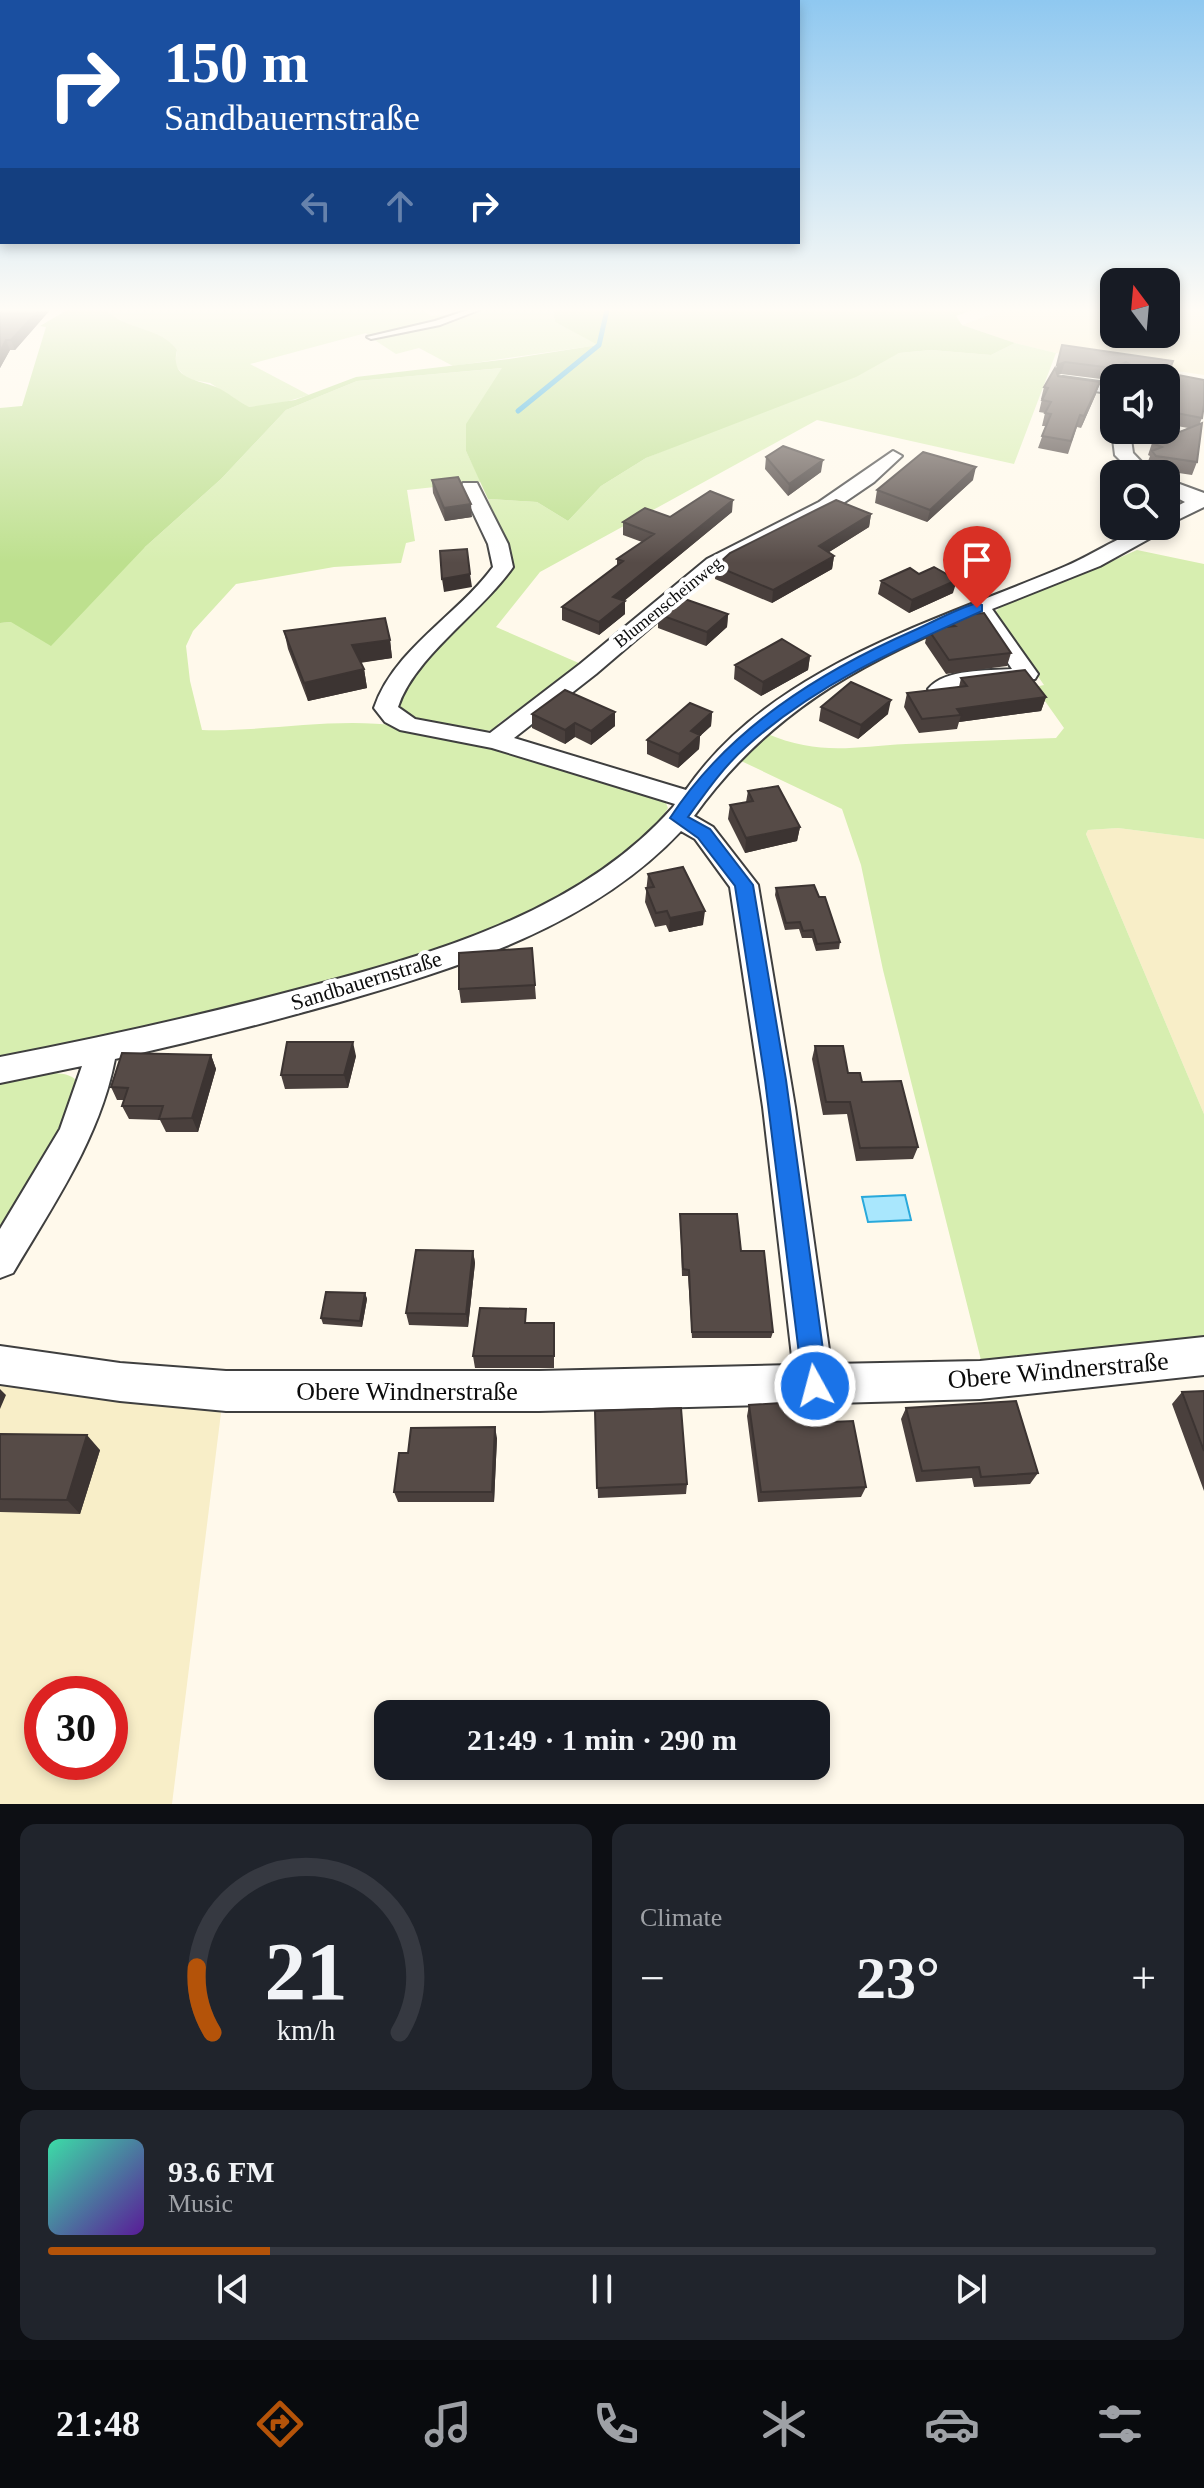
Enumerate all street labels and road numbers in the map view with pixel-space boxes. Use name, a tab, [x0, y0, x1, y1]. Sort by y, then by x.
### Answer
street label: Blumenscheinweg	[610, 552, 726, 652]
street label: Sandbauernstraße	[288, 946, 445, 1015]
street label: Obere Windnerstraße	[946, 1346, 1170, 1395]
street label: Obere Windnerstraße	[296, 1377, 518, 1406]

